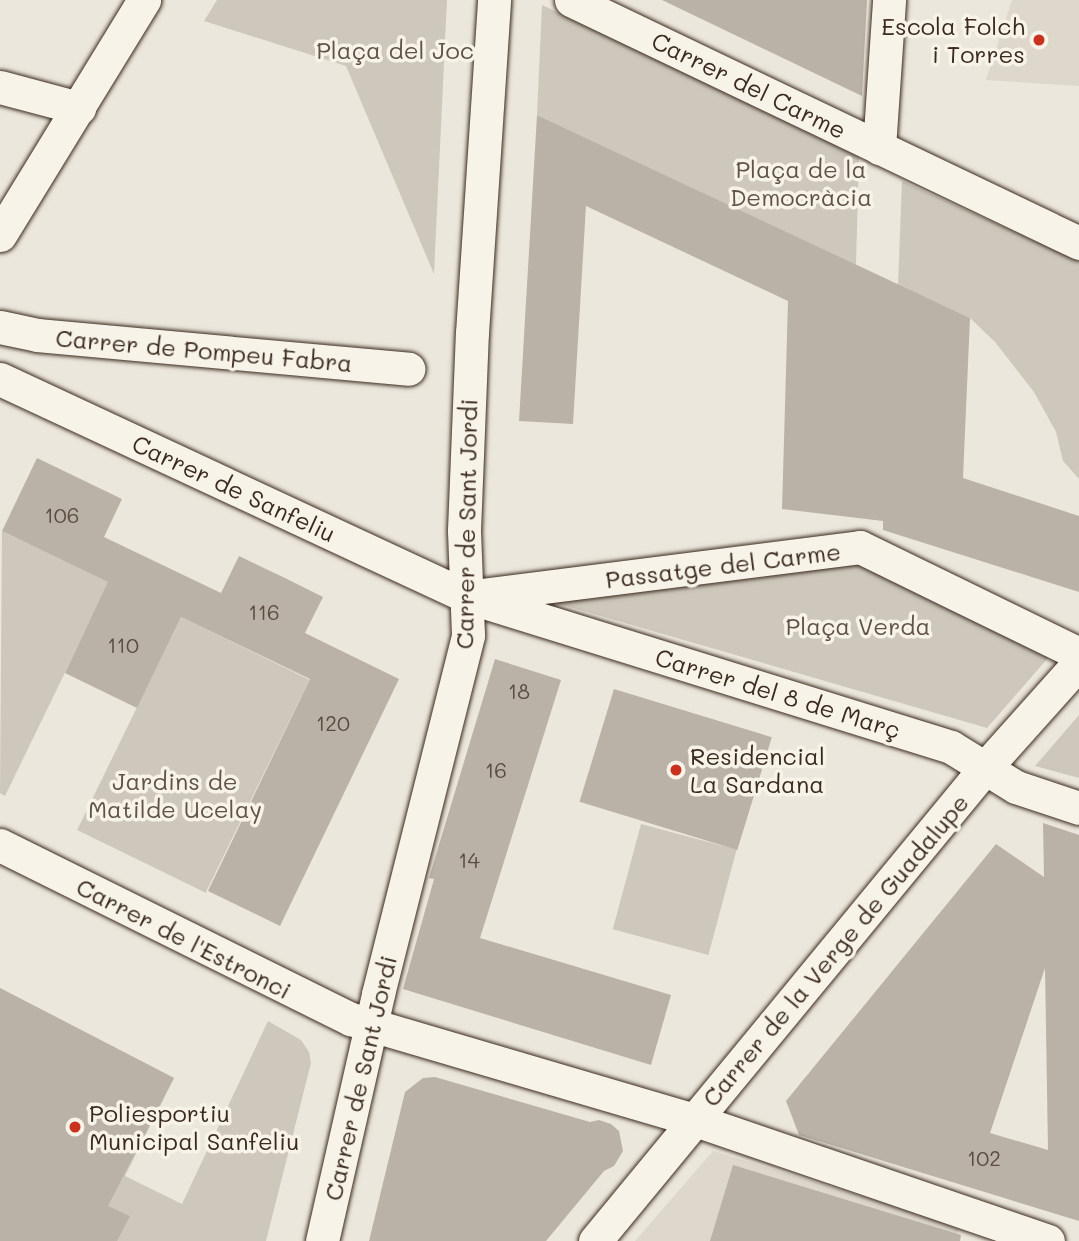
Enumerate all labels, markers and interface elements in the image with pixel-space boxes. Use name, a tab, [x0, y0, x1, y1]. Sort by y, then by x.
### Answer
place label: Escola Folch i Torres	[881, 12, 1025, 68]
street label: Carrer del Carme	[647, 25, 851, 145]
marker: Escola Folch i Torres	[1031, 32, 1047, 48]
park label: Plaça del Joc	[316, 36, 474, 64]
park label: Plaça de la Democràcia	[730, 155, 872, 211]
street label: Carrer de Pompeu Fabra	[54, 323, 354, 377]
street label: Carrer de Sant Jordi	[449, 398, 483, 650]
street label: Carrer de Sanfeliu	[128, 428, 340, 548]
house number: 106	[44, 502, 80, 528]
street label: Passatge del Carme	[604, 536, 842, 594]
house number: 116	[248, 599, 280, 625]
park label: Plaça Verda	[786, 612, 930, 640]
house number: 110	[107, 632, 139, 658]
street label: Carrer del 8 de Març	[652, 642, 904, 744]
house number: 18	[508, 678, 530, 704]
house number: 120	[316, 710, 350, 736]
place label: Residencial La Sardana	[690, 742, 825, 798]
house number: 16	[485, 757, 507, 783]
marker: Residencial La Sardana	[668, 762, 684, 778]
park label: Jardins de Matilde Ucelay	[88, 767, 262, 823]
street label: Carrer de la Verge de Guadalupe	[696, 788, 974, 1112]
house number: 14	[458, 847, 480, 873]
street label: Carrer de l'Estronci	[72, 871, 296, 1005]
street label: Carrer de Sant Jordi	[318, 953, 402, 1203]
place label: Poliesportiu Municipal Sanfeliu	[89, 1099, 299, 1155]
marker: Poliesportiu Municipal Sanfeliu	[67, 1119, 83, 1135]
house number: 102	[967, 1145, 1001, 1171]

